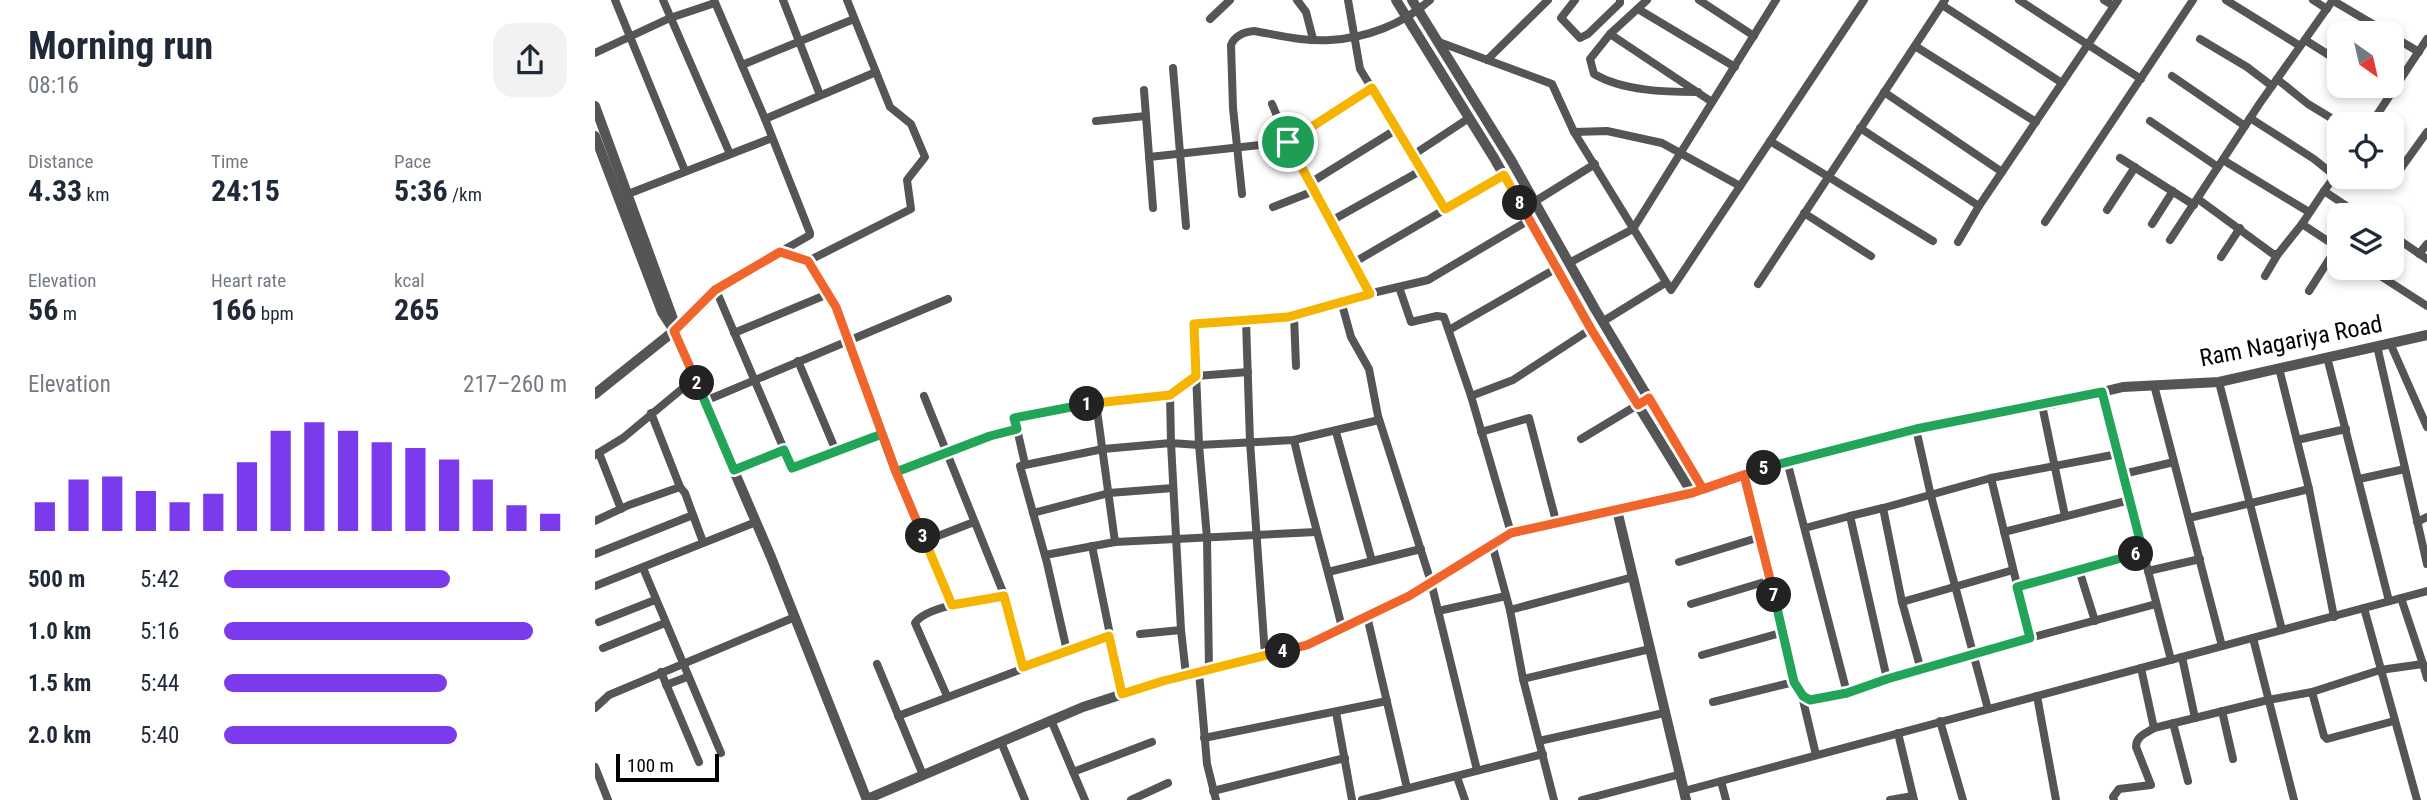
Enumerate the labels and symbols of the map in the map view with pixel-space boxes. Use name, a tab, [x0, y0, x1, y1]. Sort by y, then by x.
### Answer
north arrow	[2327, 21, 2405, 98]
pin	[1258, 112, 1318, 172]
pin: 8	[1503, 186, 1537, 220]
street label: Ram Nagariya Road	[2197, 310, 2385, 372]
pin: 2	[679, 366, 714, 400]
pin: 1	[1070, 386, 1105, 422]
pin: 5	[1747, 450, 1781, 486]
pin: 3	[905, 518, 941, 554]
pin: 6	[2119, 536, 2153, 572]
pin: 7	[1757, 578, 1791, 612]
pin: 4	[1265, 634, 1301, 668]
scale bar	[616, 751, 719, 783]

